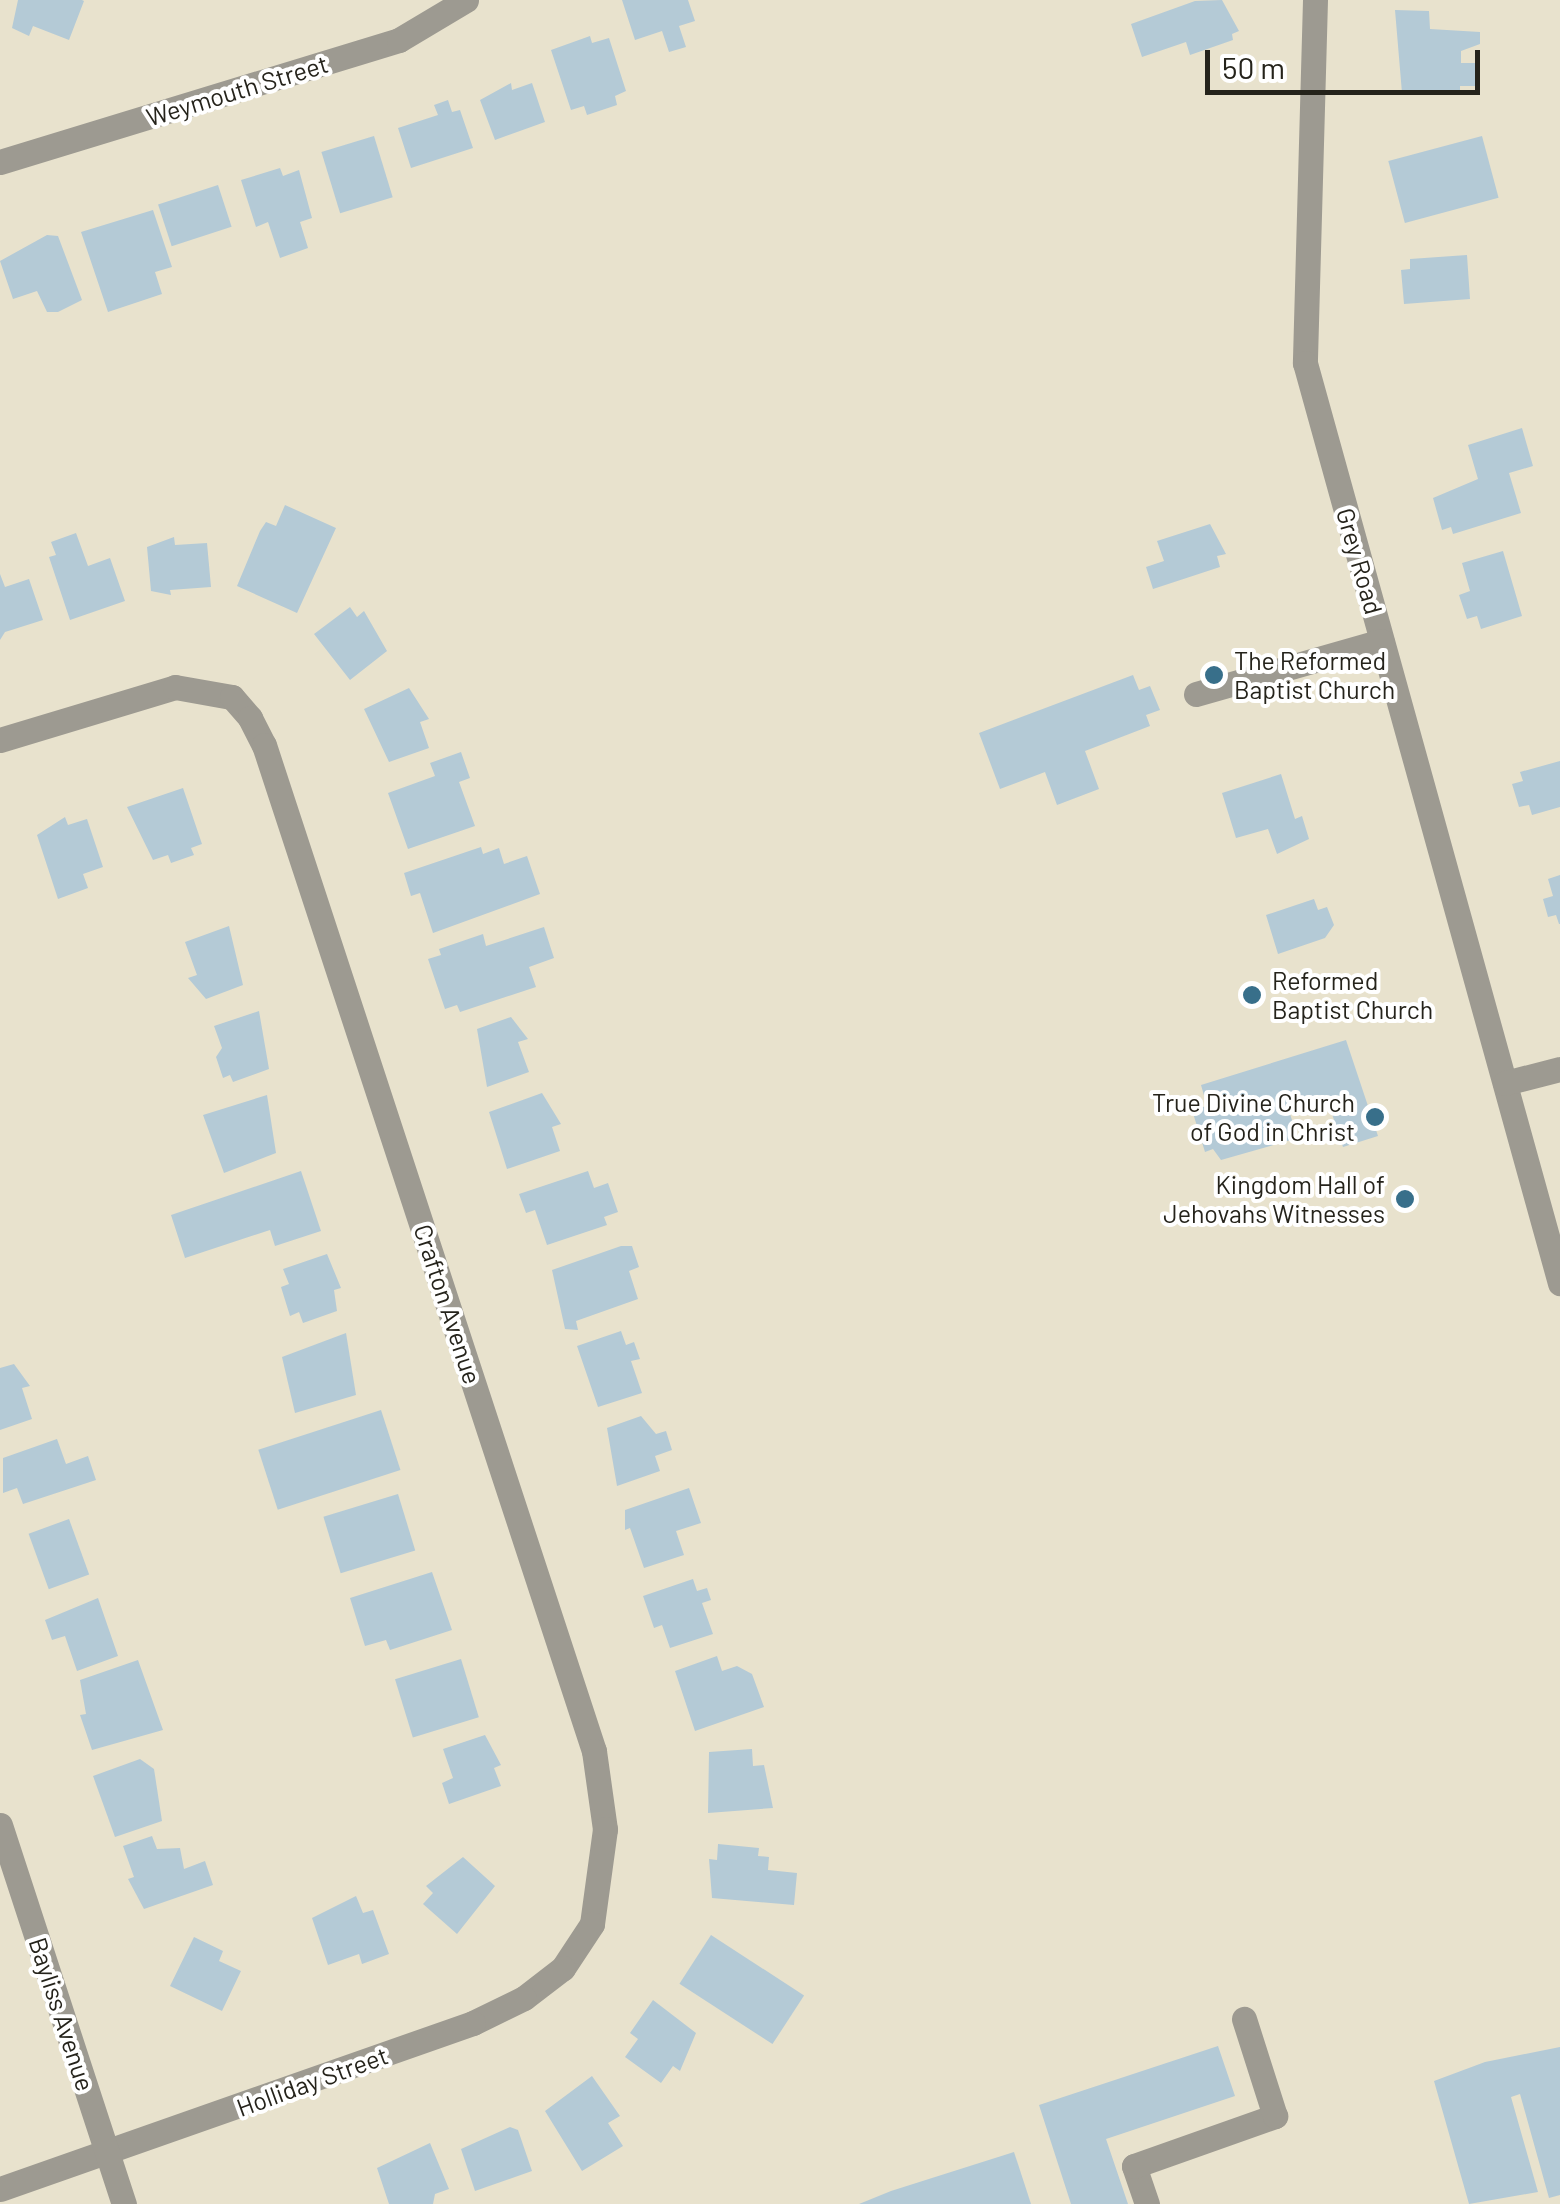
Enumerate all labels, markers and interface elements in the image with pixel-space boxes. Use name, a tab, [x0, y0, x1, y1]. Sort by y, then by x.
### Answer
scale bar	[1210, 30, 1485, 92]
street label: Weymouth Street	[142, 48, 332, 132]
text: 50 m	[1222, 49, 1285, 85]
street label: Grey Road	[1331, 504, 1389, 618]
place label: The Reformed Baptist Church	[1234, 646, 1395, 705]
marker: The Reformed Baptist Church	[1203, 664, 1225, 686]
place label: Reformed Baptist Church	[1272, 966, 1433, 1025]
marker: Reformed Baptist Church	[1241, 984, 1263, 1006]
place label: True Divine Church of God in Christ	[1152, 1088, 1355, 1147]
marker: True Divine Church of God in Christ	[1364, 1106, 1386, 1128]
place label: Kingdom Hall of Jehovahs Witnesses	[1163, 1170, 1385, 1229]
marker: Kingdom Hall of Jehovahs Witnesses	[1394, 1188, 1416, 1210]
street label: Crafton Avenue	[408, 1220, 488, 1388]
street label: Bayliss Avenue	[23, 1933, 101, 2095]
street label: Holliday Street	[232, 2040, 392, 2122]

